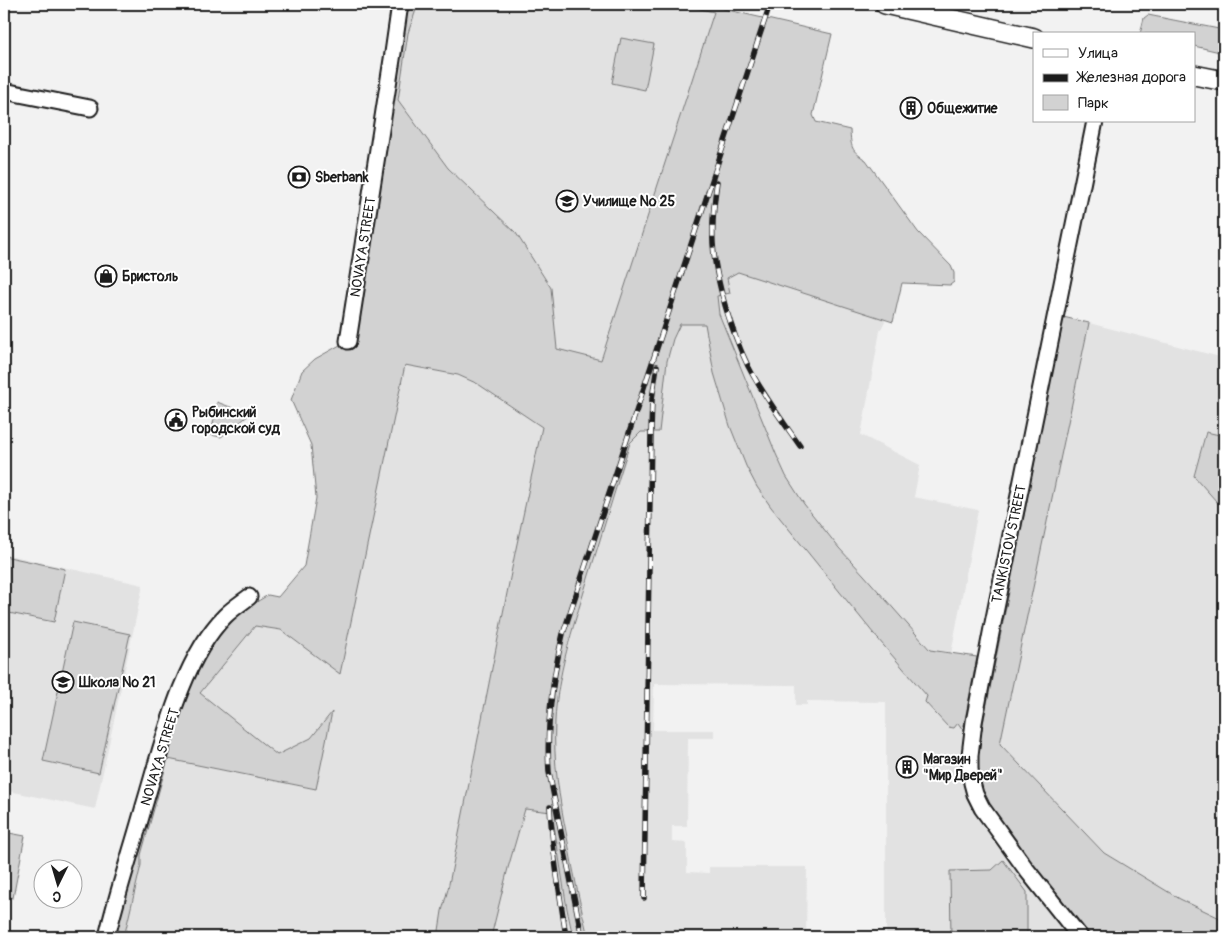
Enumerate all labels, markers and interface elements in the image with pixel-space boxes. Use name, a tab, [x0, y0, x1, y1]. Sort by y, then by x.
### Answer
legend	[1033, 32, 1196, 122]
text: Улица	[1078, 44, 1118, 63]
text: Железная дорога	[1076, 68, 1186, 87]
text: Парк	[1078, 94, 1109, 113]
building icon: Общежитие	[899, 96, 923, 120]
place label: Общежитие	[927, 100, 999, 117]
bank icon: Sberbank	[287, 165, 311, 189]
place label: Sberbank	[315, 169, 369, 186]
school or university icon: Училище № 25	[555, 189, 579, 213]
place label: Училище № 25	[583, 193, 675, 210]
street label: NOVAYA STREET	[347, 195, 379, 298]
shop icon: Бристоль	[94, 264, 118, 288]
place label: Бристоль	[122, 268, 178, 285]
place label: Рыбинский городской суд	[191, 404, 281, 437]
public building icon: Рыбинский городской суд	[164, 408, 188, 432]
street label: TANKISTOV STREET	[988, 483, 1030, 605]
school or university icon: Школа № 21	[51, 670, 75, 694]
place label: Школа № 21	[78, 674, 155, 691]
street label: NOVAYA STREET	[137, 706, 183, 808]
place label: Магазин "Мир Дверей"	[923, 751, 1003, 784]
building icon: Магазин "Мир Дверей"	[895, 755, 919, 779]
north arrow	[32, 858, 82, 908]
text: С	[52, 888, 62, 905]

